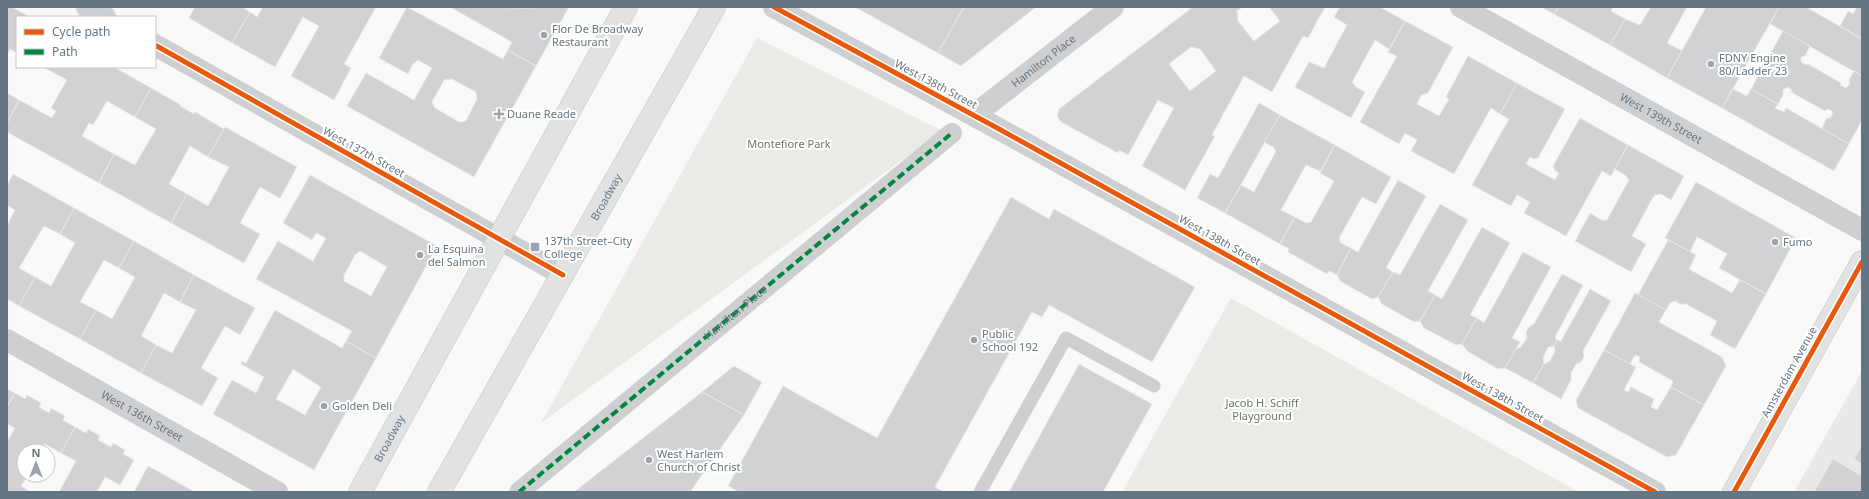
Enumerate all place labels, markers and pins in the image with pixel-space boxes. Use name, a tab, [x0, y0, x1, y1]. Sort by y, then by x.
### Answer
place label: Flor De Broadway Restaurant	[552, 21, 644, 49]
marker: Flor De Broadway Restaurant	[539, 30, 549, 40]
place label: FDNY Engine 80/Ladder 23	[1719, 50, 1787, 78]
marker: FDNY Engine 80/Ladder 23	[1706, 59, 1716, 69]
place label: Duane Reade	[507, 106, 576, 121]
marker: Duane Reade	[494, 109, 504, 119]
place label: 137th Street–City College	[544, 233, 632, 261]
place label: Fumo	[1783, 234, 1813, 249]
marker: Fumo	[1770, 237, 1780, 247]
place label: La Esquina del Salmon	[428, 241, 485, 269]
marker: 137th Street–City College	[529, 241, 541, 253]
marker: La Esquina del Salmon	[415, 250, 425, 260]
place label: Public School 192	[982, 326, 1038, 354]
marker: Public School 192	[969, 335, 979, 345]
place label: Golden Deli	[332, 398, 392, 413]
marker: Golden Deli	[319, 401, 329, 411]
place label: West Harlem Church of Christ	[657, 446, 741, 474]
marker: West Harlem Church of Christ	[644, 455, 654, 465]

